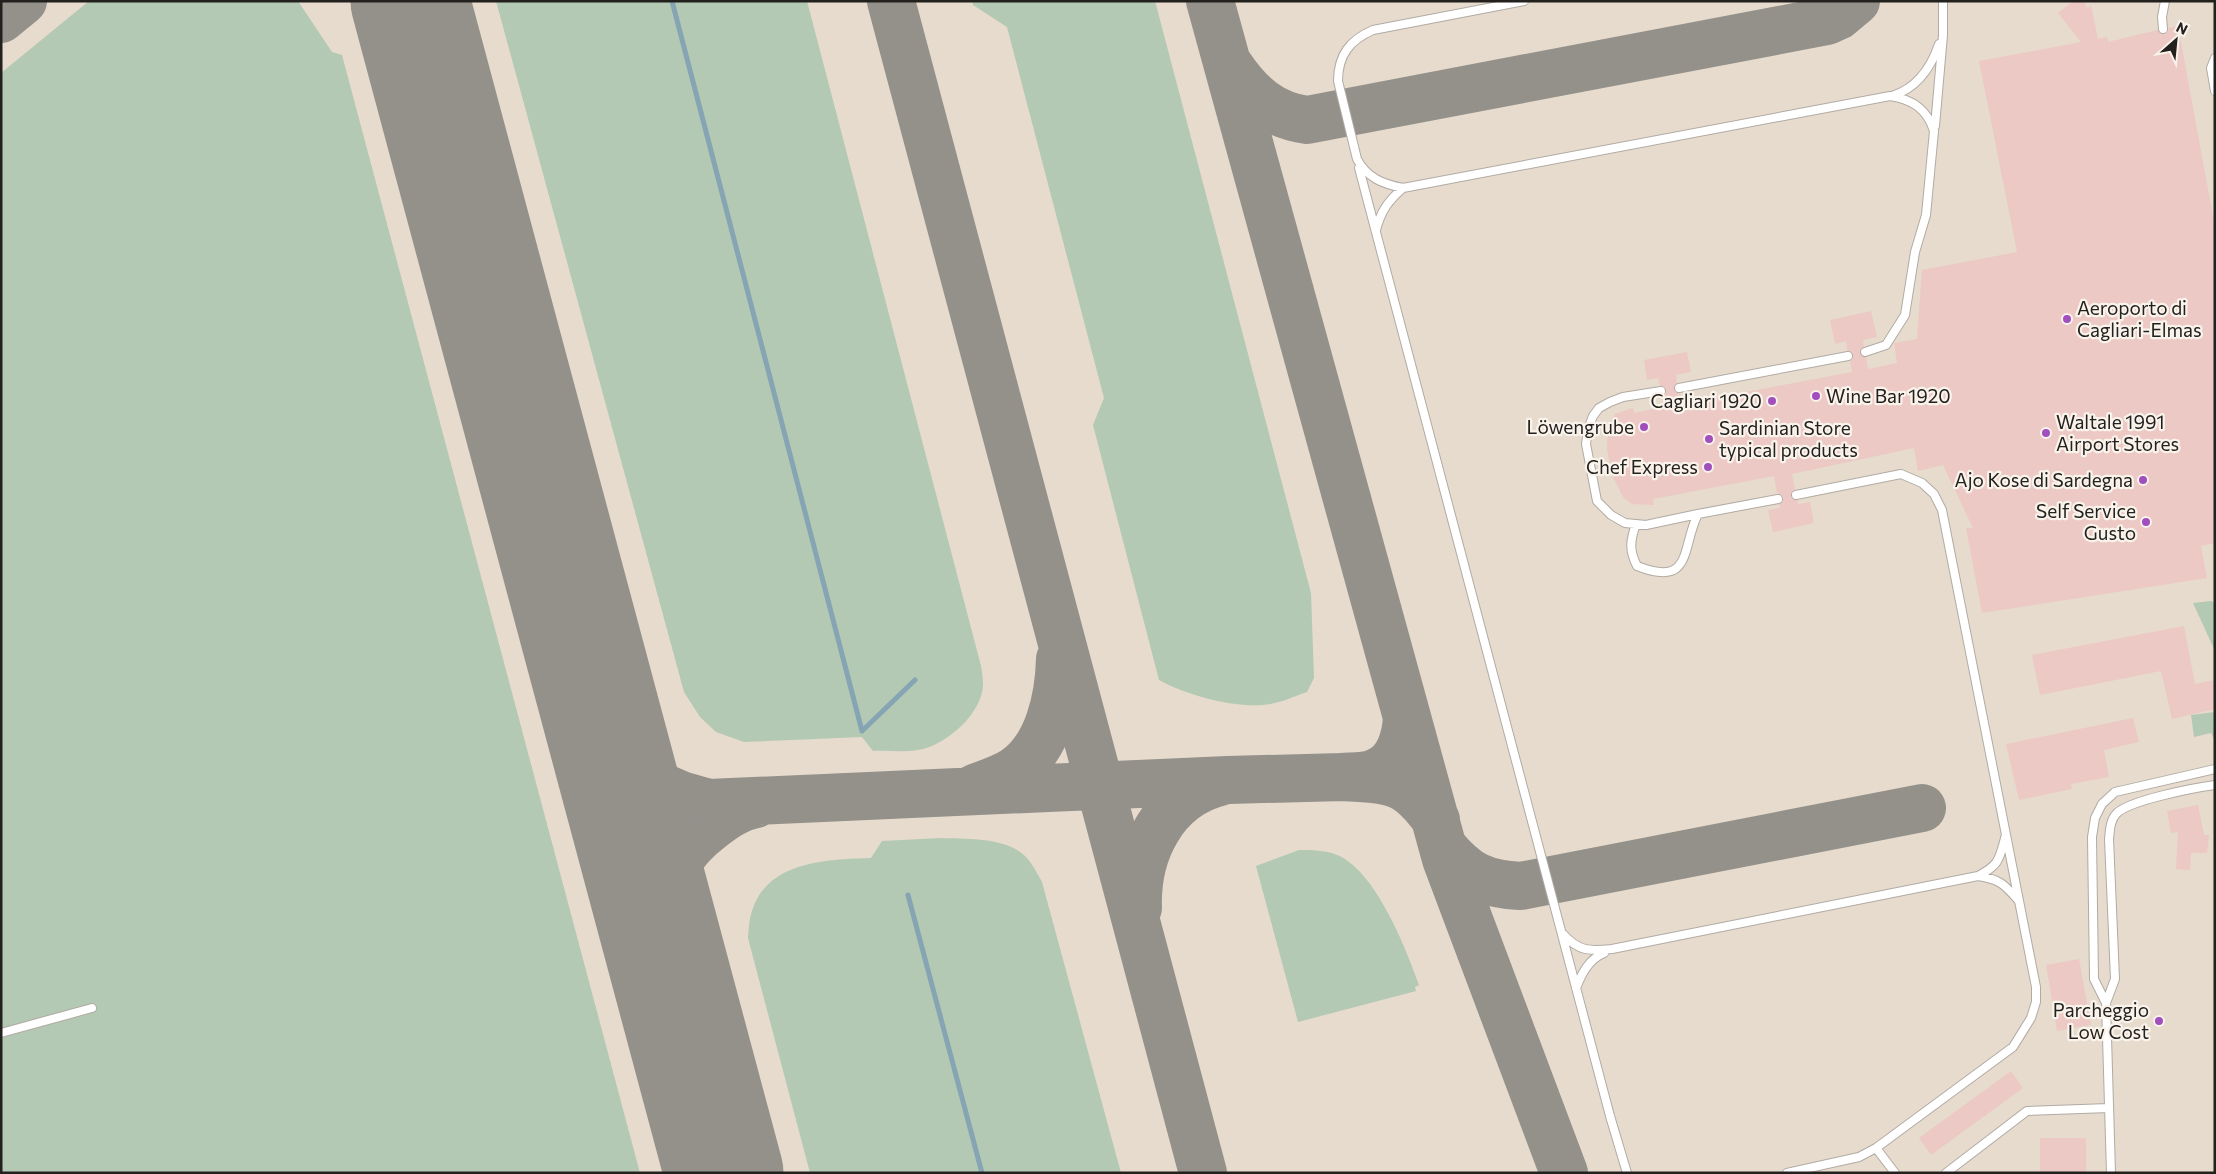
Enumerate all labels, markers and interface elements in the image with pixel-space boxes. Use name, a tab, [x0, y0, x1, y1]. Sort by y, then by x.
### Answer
north arrow	[2151, 15, 2201, 65]
text: N	[2174, 18, 2191, 38]
place label: Aeroporto di Cagliari-Elmas	[2077, 296, 2202, 341]
marker: Aeroporto di Cagliari-Elmas	[2061, 313, 2073, 325]
place label: Wine Bar 1920	[1826, 384, 1951, 407]
place label: Cagliari 1920	[1651, 389, 1762, 412]
marker: Wine Bar 1920	[1810, 390, 1822, 402]
marker: Cagliari 1920	[1766, 395, 1778, 407]
place label: Waltale 1991 Airport Stores	[2056, 410, 2179, 455]
place label: Löwengrube	[1527, 415, 1634, 438]
place label: Sardinian Store typical products	[1719, 416, 1858, 461]
marker: Löwengrube	[1638, 421, 1650, 433]
marker: Waltale 1991 Airport Stores	[2040, 427, 2052, 439]
marker: Sardinian Store typical products	[1703, 433, 1715, 445]
place label: Chef Express	[1586, 455, 1698, 478]
marker: Chef Express	[1702, 461, 1714, 473]
place label: Ajo Kose di Sardegna	[1955, 468, 2133, 491]
marker: Ajo Kose di Sardegna	[2137, 474, 2149, 486]
place label: Self Service Gusto	[2036, 499, 2136, 544]
marker: Self Service Gusto	[2140, 516, 2152, 528]
place label: Parcheggio Low Cost	[2053, 998, 2149, 1043]
marker: Parcheggio Low Cost	[2153, 1015, 2165, 1027]

